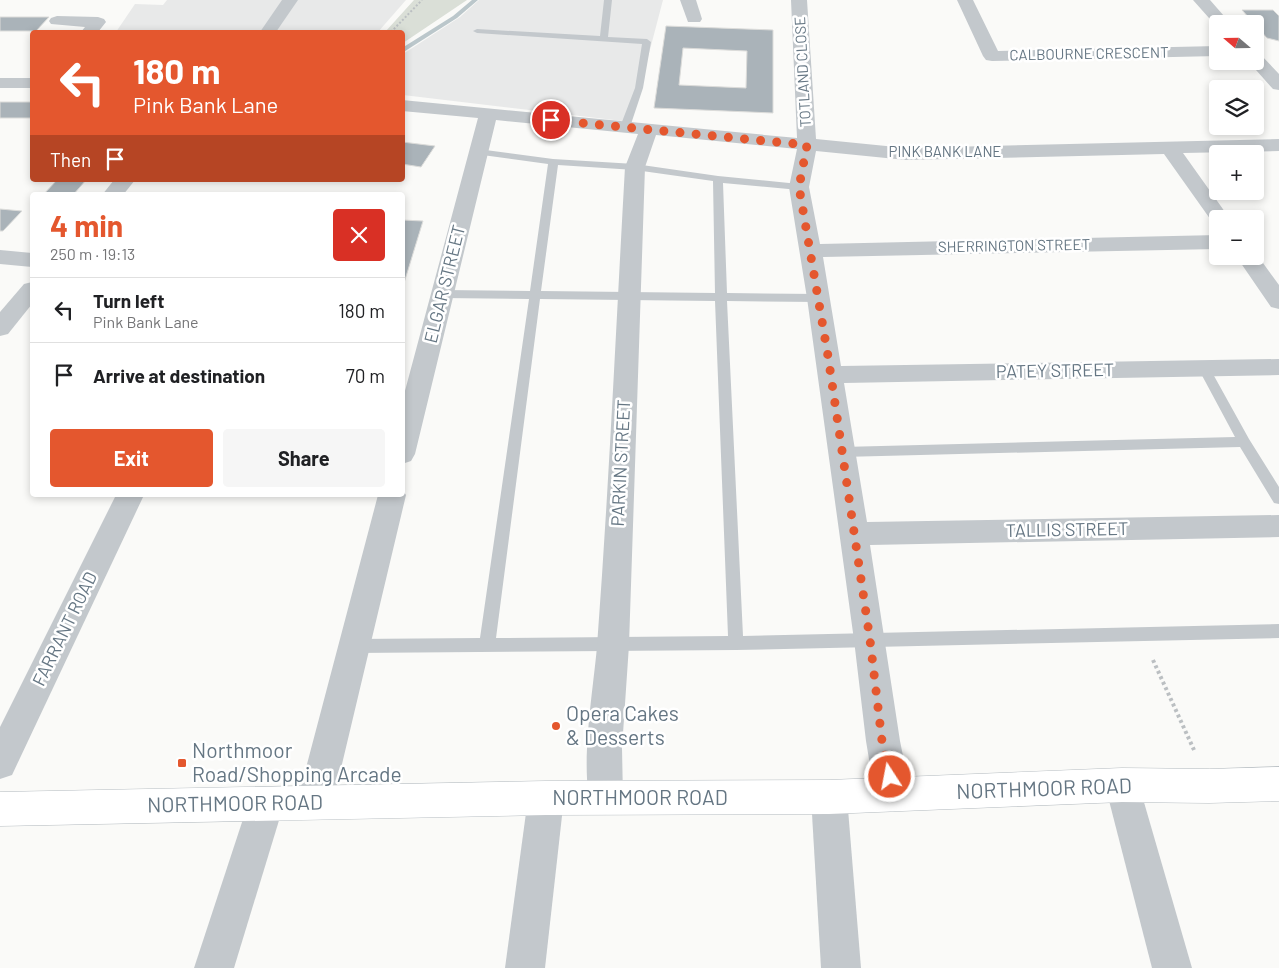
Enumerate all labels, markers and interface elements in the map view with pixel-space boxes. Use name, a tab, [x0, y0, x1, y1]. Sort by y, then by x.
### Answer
north arrow	[1209, 15, 1264, 70]
map controls	[1209, 15, 1264, 265]
street label: TOTLAND CLOSE	[790, 16, 814, 128]
street label: CALBOURNE CRESCENT	[1009, 43, 1169, 63]
text: 180 m	[133, 49, 221, 91]
icon: left	[50, 50, 115, 115]
button: layers	[1209, 80, 1264, 135]
text: Pink Bank Lane	[133, 91, 278, 117]
pin	[530, 99, 572, 141]
icon: arrive	[537, 106, 565, 134]
street label: PINK BANK LANE	[889, 142, 1001, 160]
icon: arrive	[101, 145, 129, 173]
button: +	[1209, 145, 1264, 200]
text: Then	[50, 148, 91, 171]
text: 4 min	[50, 207, 123, 243]
button: close	[333, 209, 385, 261]
button: −	[1209, 210, 1264, 265]
street label: ELGAR STREET	[419, 222, 469, 345]
street label: SHERRINGTON STREET	[938, 235, 1090, 255]
text: 250 m · 19:13	[50, 244, 135, 263]
text: Turn left	[93, 289, 164, 312]
icon: left	[50, 296, 78, 324]
text: 180 m	[338, 299, 385, 322]
text: Pink Bank Lane	[93, 312, 199, 331]
street label: PATEY STREET	[996, 358, 1114, 382]
icon: arrive	[50, 361, 78, 389]
text: Arrive at destination	[93, 364, 265, 387]
text: 70 m	[346, 364, 385, 387]
street label: PARKIN STREET	[606, 399, 634, 527]
button: Exit	[50, 429, 213, 487]
button: Share	[223, 429, 385, 487]
street label: TALLIS STREET	[1005, 517, 1129, 541]
street label: FARRANT ROAD	[27, 568, 101, 689]
place label: Opera Cakes & Desserts	[566, 700, 679, 749]
marker: Opera Cakes & Desserts	[550, 720, 562, 732]
place label: Northmoor Road/Shopping Arcade	[192, 737, 402, 786]
position arrow	[863, 750, 915, 802]
marker: Northmoor Road/Shopping Arcade	[176, 757, 188, 769]
street label: NORTHMOOR ROAD	[956, 772, 1132, 803]
street label: NORTHMOOR ROAD	[552, 784, 728, 809]
street label: NORTHMOOR ROAD	[147, 788, 323, 817]

